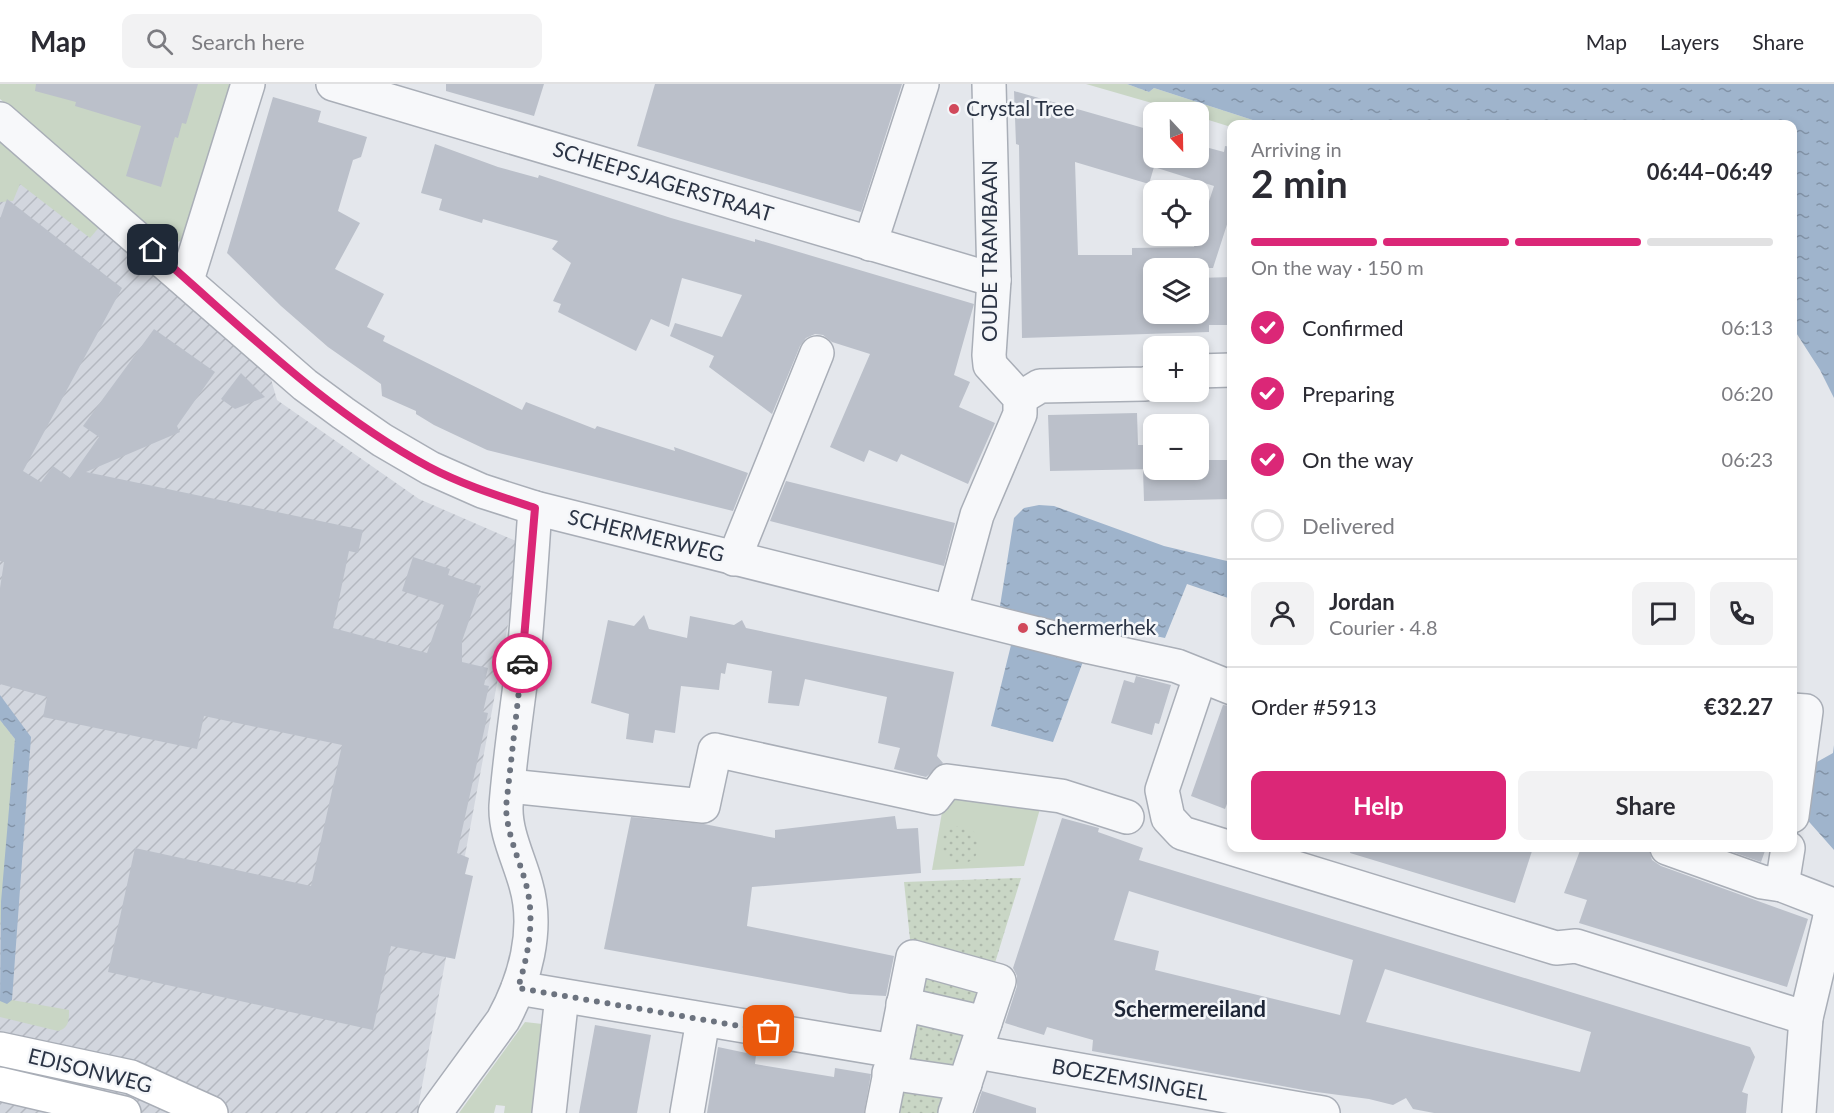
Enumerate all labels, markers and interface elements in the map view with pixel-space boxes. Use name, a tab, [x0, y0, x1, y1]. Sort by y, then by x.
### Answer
search box	[122, 14, 542, 68]
text: Map	[30, 24, 86, 58]
icon: search	[143, 25, 176, 58]
text: Search here	[191, 28, 305, 55]
text: Map	[1586, 29, 1627, 54]
text: Layers	[1660, 29, 1719, 54]
text: Share	[1752, 29, 1804, 54]
place label: Crystal Tree	[966, 95, 1075, 120]
marker: Crystal Tree	[947, 102, 961, 116]
north arrow	[1143, 102, 1209, 168]
map controls	[1143, 102, 1209, 480]
street label: SCHEEPSJAGERSTRAAT	[550, 135, 777, 226]
text: Arriving in	[1251, 137, 1342, 161]
text: 06:44–06:49	[1647, 158, 1773, 185]
street label: OUDE TRAMBAAN	[976, 160, 1001, 342]
text: 2 min	[1251, 160, 1348, 206]
button: locate	[1143, 180, 1209, 246]
pin	[127, 224, 178, 275]
icon: home	[136, 233, 169, 266]
text: On the way · 150 m	[1251, 255, 1424, 279]
button: layers	[1143, 258, 1209, 324]
icon: check	[1251, 311, 1284, 344]
text: Confirmed	[1302, 314, 1404, 341]
text: 06:13	[1722, 315, 1773, 339]
button: +	[1143, 336, 1209, 402]
icon: check	[1251, 377, 1284, 410]
text: Preparing	[1302, 380, 1394, 407]
text: 06:20	[1722, 381, 1773, 405]
button: −	[1143, 414, 1209, 480]
icon: check	[1251, 443, 1284, 476]
text: On the way	[1302, 446, 1413, 473]
text: 06:23	[1722, 447, 1773, 471]
street label: SCHERMERWEG	[566, 503, 727, 566]
text: Delivered	[1302, 512, 1395, 539]
button: person	[1251, 582, 1314, 645]
button: chat	[1632, 582, 1695, 645]
button: phone	[1710, 582, 1773, 645]
text: Jordan	[1329, 588, 1395, 615]
place label: Schermerhek	[1035, 614, 1157, 639]
text: Courier · 4.8	[1329, 615, 1438, 639]
marker: Schermerhek	[1016, 621, 1030, 635]
courier	[492, 633, 552, 693]
icon: car	[506, 647, 539, 680]
text: Order #5913	[1251, 693, 1377, 720]
text: €32.27	[1704, 693, 1773, 720]
button: Help	[1251, 771, 1506, 840]
button: Share	[1518, 771, 1773, 840]
district label: Schermereiland	[1114, 995, 1266, 1022]
pin	[743, 1005, 794, 1056]
icon: bag	[752, 1014, 785, 1047]
street label: EDISONWEG	[26, 1042, 155, 1097]
street label: BOEZEMSINGEL	[1050, 1052, 1211, 1105]

